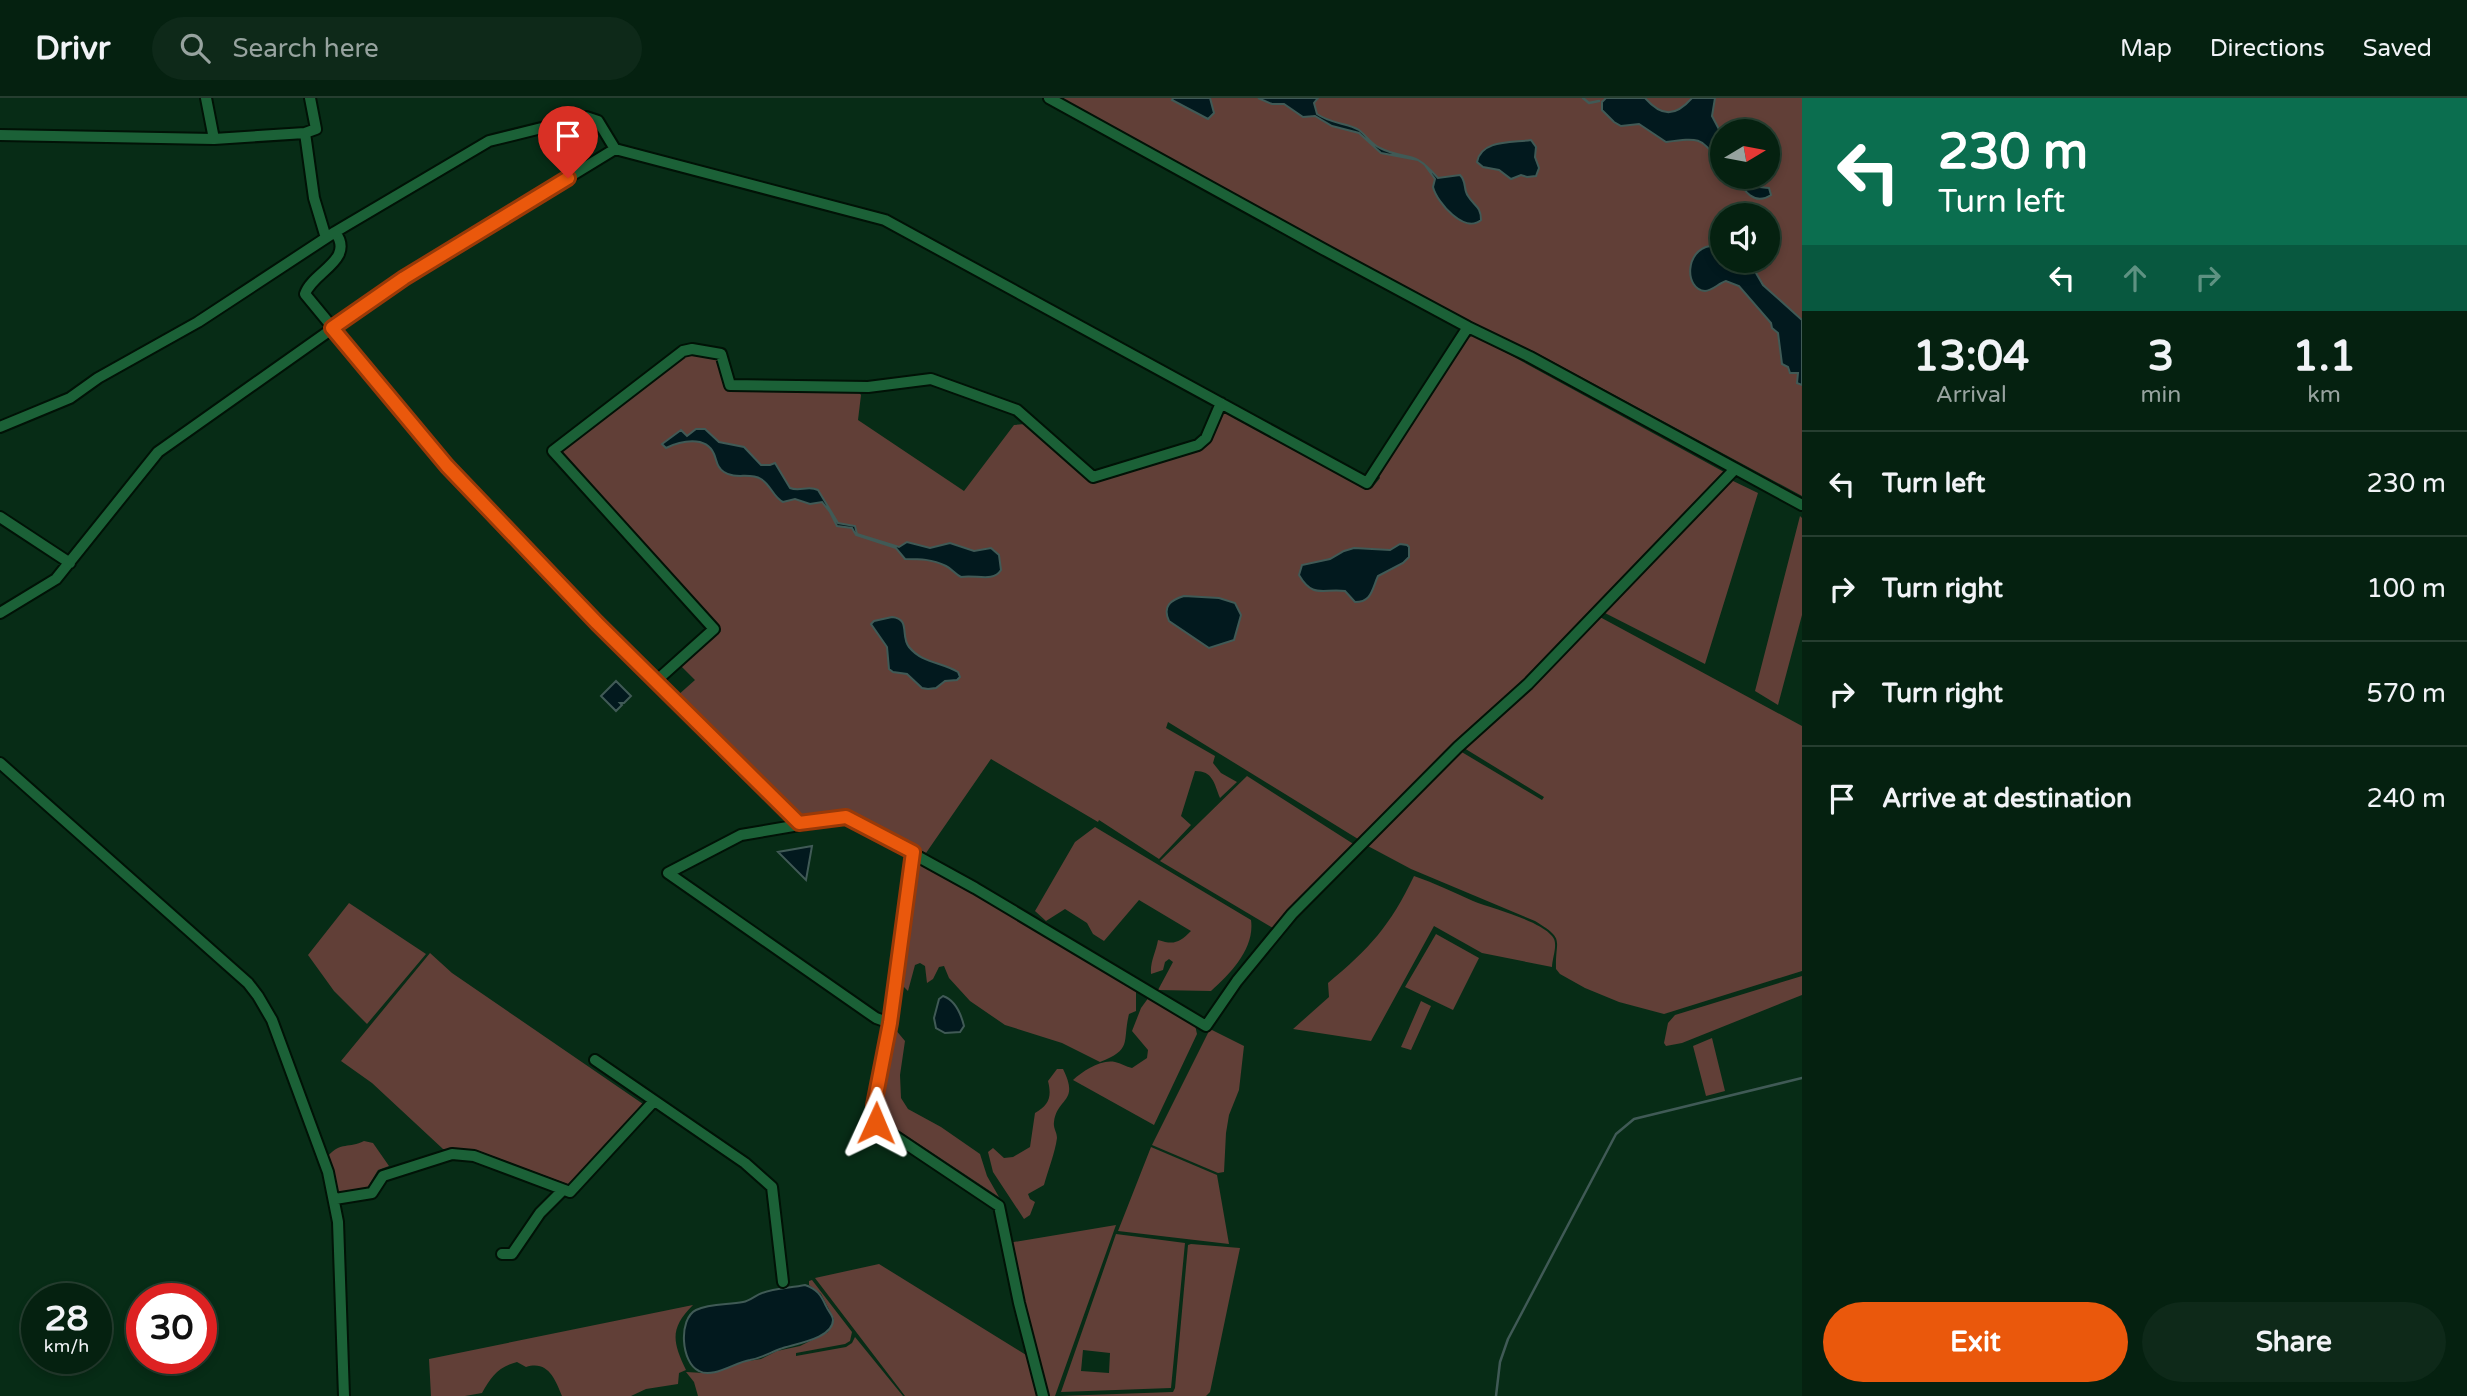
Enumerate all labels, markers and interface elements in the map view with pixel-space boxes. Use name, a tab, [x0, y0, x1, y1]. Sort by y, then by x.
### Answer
search box	[152, 17, 642, 80]
text: Drivr	[35, 29, 110, 68]
icon: search	[176, 29, 214, 67]
text: Search here	[232, 33, 379, 64]
text: Map	[2120, 34, 2172, 63]
text: Directions	[2210, 34, 2325, 63]
text: Saved	[2363, 34, 2432, 63]
pin	[538, 106, 598, 178]
icon: arrive	[549, 117, 587, 155]
north arrow	[1710, 119, 1780, 189]
map controls	[1710, 119, 1780, 273]
text: 230 m	[1938, 123, 2088, 182]
icon: left	[1823, 126, 1914, 217]
text: Turn left	[1938, 183, 2065, 221]
button: sound	[1710, 203, 1780, 273]
icon: left	[2043, 259, 2081, 297]
icon: ahead	[2116, 259, 2154, 297]
icon: right	[2189, 259, 2227, 297]
text: 13:04	[1913, 331, 2029, 382]
text: 3	[2148, 331, 2174, 382]
text: 1.1	[2292, 331, 2356, 382]
text: Arrival	[1936, 381, 2007, 409]
text: min	[2140, 381, 2181, 409]
text: km	[2307, 381, 2341, 409]
icon: left	[1823, 465, 1861, 503]
text: Turn left	[1882, 468, 1985, 499]
text: 230 m	[2366, 468, 2446, 499]
icon: right	[1823, 570, 1861, 608]
text: Turn right	[1882, 573, 2003, 604]
text: 100 m	[2366, 573, 2446, 604]
icon: right	[1823, 675, 1861, 713]
text: Turn right	[1882, 678, 2003, 709]
text: 570 m	[2366, 678, 2446, 709]
icon: arrive	[1823, 780, 1861, 818]
text: Arrive at destination	[1882, 783, 2132, 814]
text: 240 m	[2366, 783, 2446, 814]
position arrow	[839, 1086, 913, 1160]
speed limit sign: 30	[126, 1283, 217, 1374]
text: 28	[45, 1298, 88, 1340]
button: Exit	[1823, 1302, 2128, 1382]
button: Share	[2142, 1302, 2446, 1382]
text: km/h	[44, 1335, 89, 1357]

